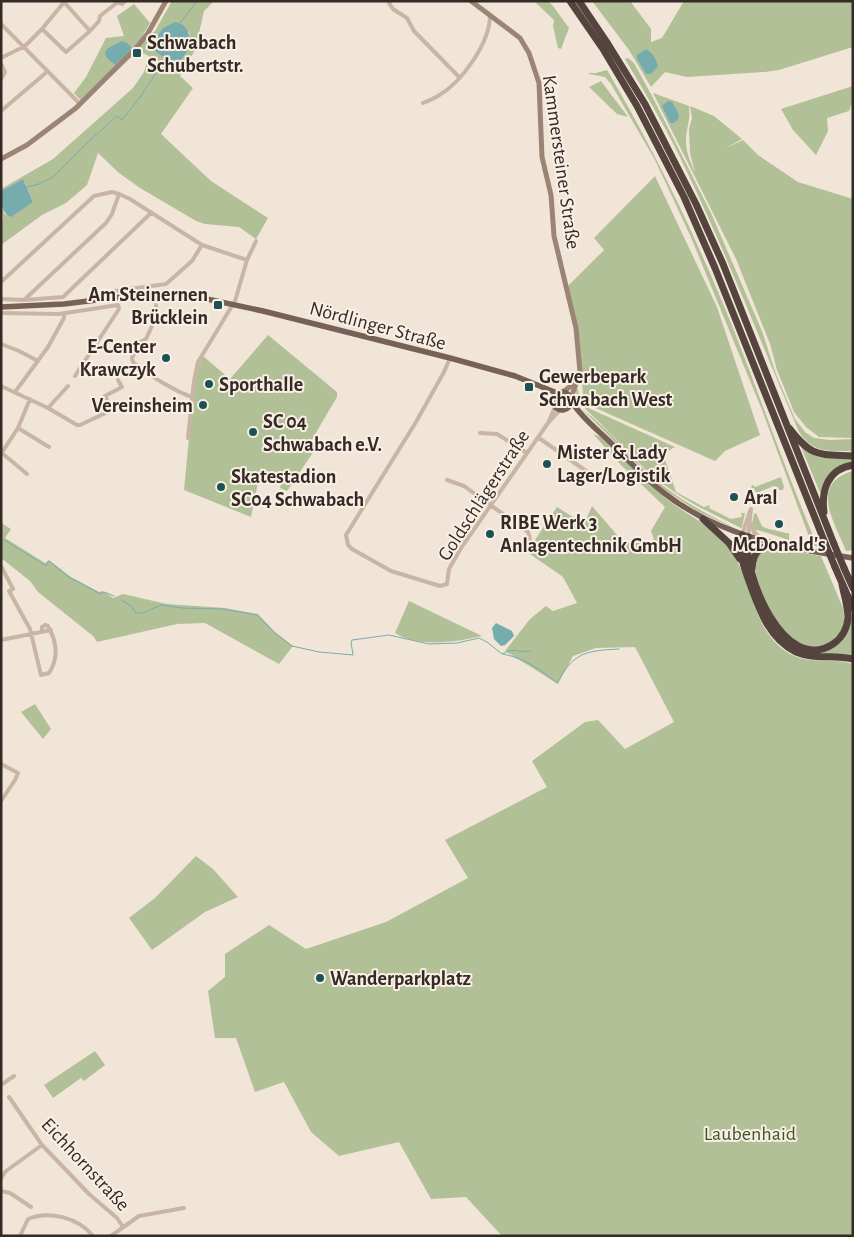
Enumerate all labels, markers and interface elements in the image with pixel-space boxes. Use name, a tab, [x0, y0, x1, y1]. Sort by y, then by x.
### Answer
place label: Schwabach Schubertstr.	[147, 33, 244, 76]
marker: Schwabach Schubertstr.	[131, 47, 143, 59]
street label: Kammersteiner Straße	[539, 74, 583, 251]
place label: Am Steinernen Brücklein	[88, 285, 208, 328]
street label: Nördlinger Straße	[307, 298, 448, 354]
marker: Am Steinernen Brücklein	[212, 299, 224, 311]
place label: E-Center Krawczyk	[79, 337, 156, 380]
marker: E-Center Krawczyk	[160, 352, 172, 364]
place label: Gewerbepark Schwabach West	[539, 367, 673, 410]
place label: Sporthalle	[219, 375, 303, 395]
marker: Sporthalle	[203, 378, 215, 390]
marker: Gewerbepark Schwabach West	[523, 381, 535, 393]
place label: Vereinsheim	[91, 396, 193, 416]
marker: Vereinsheim	[197, 399, 209, 411]
place label: SC 04 Schwabach e.V.	[263, 412, 382, 455]
marker: SC 04 Schwabach e.V.	[247, 426, 259, 438]
street label: Goldschlägerstraße	[434, 427, 533, 564]
place label: Mister & Lady Lager/Logistik	[557, 443, 671, 486]
marker: Mister & Lady Lager/Logistik	[541, 458, 553, 470]
place label: Skatestadion SC04 Schwabach	[231, 467, 364, 510]
marker: Skatestadion SC04 Schwabach	[215, 481, 227, 493]
place label: Aral	[744, 488, 778, 508]
marker: Aral	[728, 491, 740, 503]
place label: RIBE Werk 3 Anlagentechnik GmbH	[500, 513, 682, 556]
marker: McDonald's	[773, 518, 785, 530]
marker: RIBE Werk 3 Anlagentechnik GmbH	[484, 528, 496, 540]
place label: McDonald's	[732, 535, 826, 555]
place label: Wanderparkplatz	[330, 969, 471, 989]
marker: Wanderparkplatz	[314, 972, 326, 984]
street label: Eichhornstraße	[37, 1114, 133, 1215]
park label: Laubenhaid	[704, 1124, 796, 1144]

